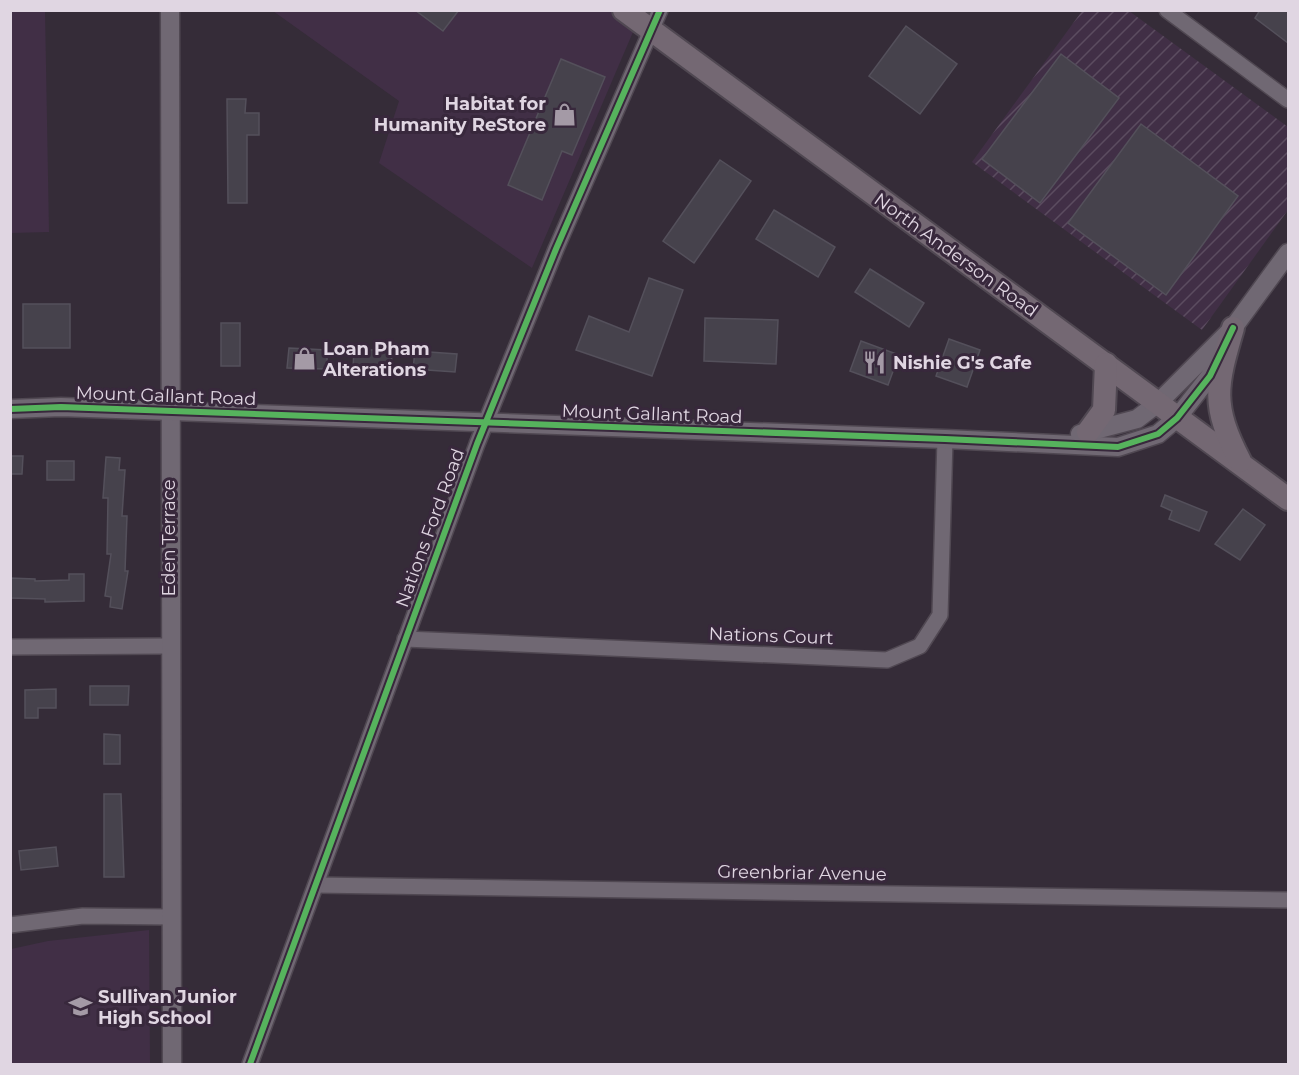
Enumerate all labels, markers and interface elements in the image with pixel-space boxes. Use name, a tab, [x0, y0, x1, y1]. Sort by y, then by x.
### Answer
place label: Habitat for Humanity ReStore	[374, 93, 546, 136]
shop icon: Habitat for Humanity ReStore	[551, 101, 577, 127]
street label: North Anderson Road	[870, 188, 1042, 322]
place label: Loan Pham Alterations	[322, 338, 430, 381]
shop icon: Loan Pham Alterations	[292, 346, 318, 372]
restaurant icon: Nishie G's Cafe	[862, 350, 888, 376]
place label: Nishie G's Cafe	[893, 352, 1032, 374]
street label: Mount Gallant Road	[75, 382, 257, 410]
street label: Mount Gallant Road	[561, 400, 743, 428]
street label: Nations Ford Road	[391, 445, 469, 611]
street label: Eden Terrace	[158, 479, 180, 597]
street label: Nations Court	[708, 623, 834, 649]
street label: Greenbriar Avenue	[717, 861, 887, 885]
place label: Sullivan Junior High School	[98, 986, 237, 1029]
school or university icon: Sullivan Junior High School	[67, 994, 93, 1020]

